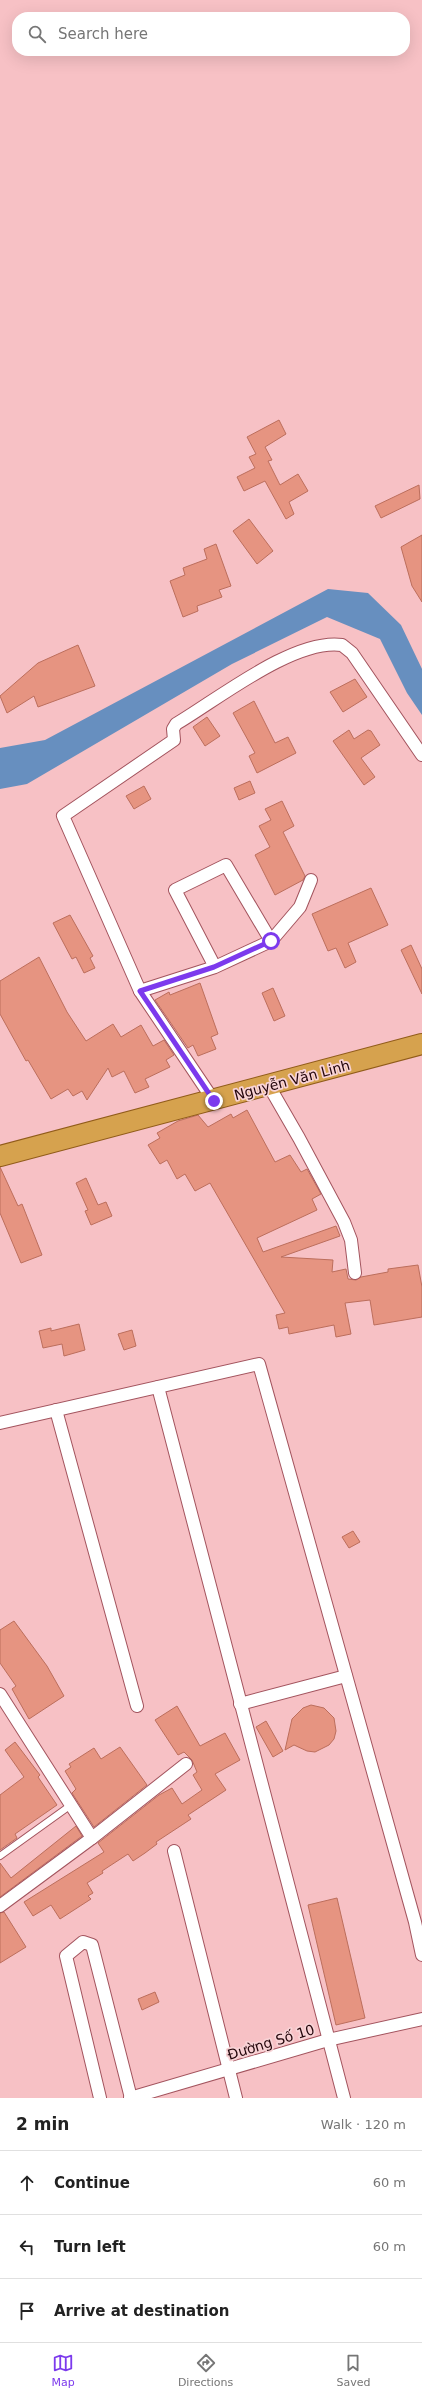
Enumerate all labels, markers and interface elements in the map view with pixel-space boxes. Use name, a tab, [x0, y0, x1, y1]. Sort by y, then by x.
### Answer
search box	[12, 12, 410, 56]
icon: search	[26, 23, 48, 45]
text: Search here	[58, 25, 148, 43]
route start	[262, 932, 280, 950]
street label: Nguyễn Văn Linh	[232, 1057, 352, 1103]
route end	[205, 1092, 223, 1110]
street label: Đường Số 10	[226, 2021, 316, 2063]
text: 2 min	[16, 2114, 69, 2134]
text: Walk · 120 m	[321, 2117, 406, 2132]
icon: ahead	[16, 2172, 38, 2194]
text: Continue	[54, 2174, 130, 2192]
text: 60 m	[373, 2175, 406, 2190]
icon: left	[16, 2236, 38, 2258]
text: Turn left	[54, 2238, 126, 2256]
text: 60 m	[373, 2239, 406, 2254]
icon: arrive	[16, 2300, 38, 2322]
text: Arrive at destination	[54, 2302, 229, 2320]
tab: Map	[52, 2352, 75, 2389]
tab: Directions	[178, 2352, 233, 2389]
tab: Saved	[336, 2352, 370, 2389]

